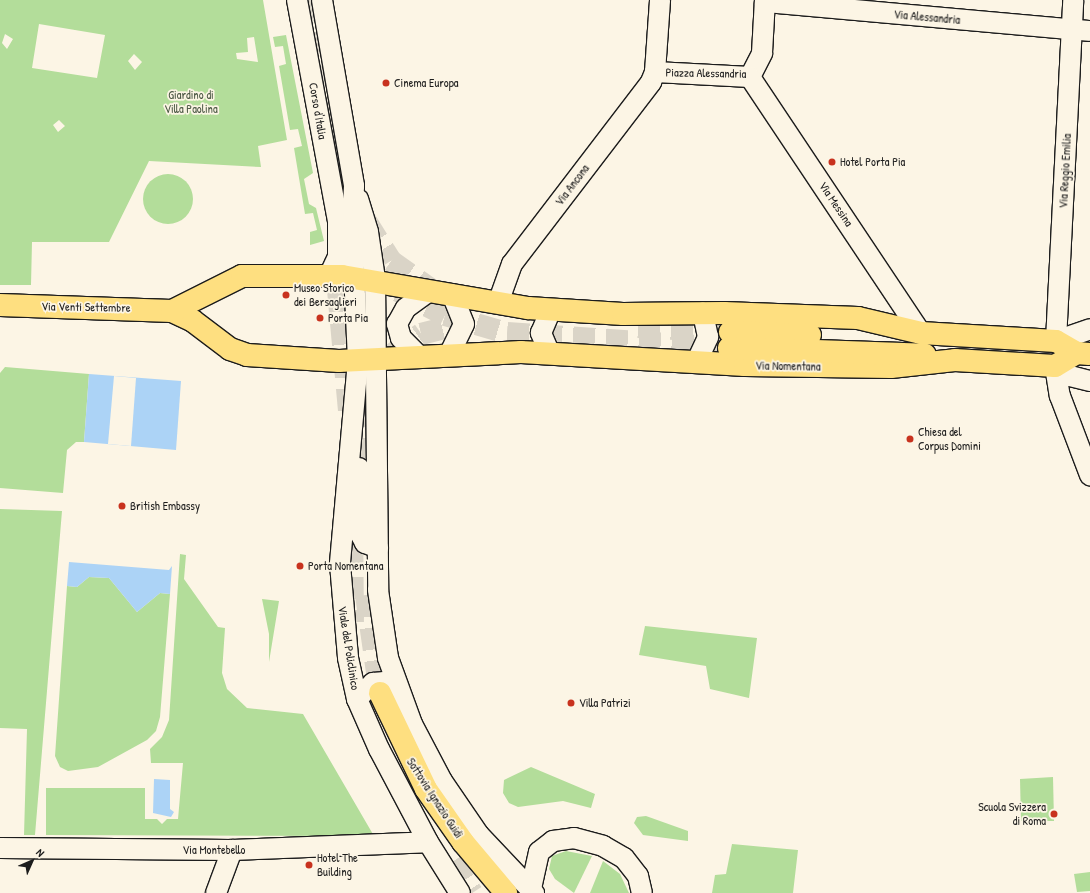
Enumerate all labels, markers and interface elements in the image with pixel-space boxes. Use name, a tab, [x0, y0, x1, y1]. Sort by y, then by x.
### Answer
street label: Via Alessandria	[893, 7, 961, 27]
street label: Piazza Alessandria	[665, 65, 747, 81]
place label: Cinema Europa	[394, 76, 458, 90]
marker: Cinema Europa	[381, 78, 391, 88]
street label: Corso d'Italia	[306, 82, 330, 140]
park label: Giardino di Villa Paolina	[164, 88, 218, 116]
street label: Via Reggio Emilia	[1056, 133, 1074, 209]
place label: Hotel Porta Pia	[840, 155, 905, 169]
marker: Hotel Porta Pia	[827, 157, 837, 167]
street label: Via Ancona	[552, 162, 592, 208]
street label: Via Messina	[816, 179, 856, 229]
place label: Museo Storico dei Bersaglieri	[294, 281, 357, 309]
marker: Museo Storico dei Bersaglieri	[281, 290, 291, 300]
street label: Via Venti Settembre	[41, 299, 131, 315]
place label: Porta Pia	[328, 311, 368, 325]
marker: Porta Pia	[315, 313, 325, 323]
street label: Via Nomentana	[755, 358, 821, 374]
place label: Chiesa del Corpus Domini	[918, 425, 981, 453]
marker: Chiesa del Corpus Domini	[905, 434, 915, 444]
place label: British Embassy	[130, 499, 200, 513]
marker: British Embassy	[117, 501, 127, 511]
place label: Porta Nomentana	[308, 559, 383, 573]
marker: Porta Nomentana	[295, 561, 305, 571]
street label: Viale del Policlinico	[335, 605, 363, 691]
place label: Villa Patrizi	[579, 696, 631, 710]
marker: Villa Patrizi	[566, 698, 576, 708]
street label: Sottovia Ignazio Guidi	[404, 755, 466, 841]
place label: Scuola Svizzera di Roma	[978, 800, 1046, 828]
marker: Scuola Svizzera di Roma	[1049, 809, 1059, 819]
north arrow	[12, 841, 52, 881]
street label: Via Montebello	[183, 843, 245, 857]
text: N	[33, 845, 48, 860]
place label: Hotel The Building	[317, 851, 358, 879]
marker: Hotel The Building	[304, 860, 314, 870]

